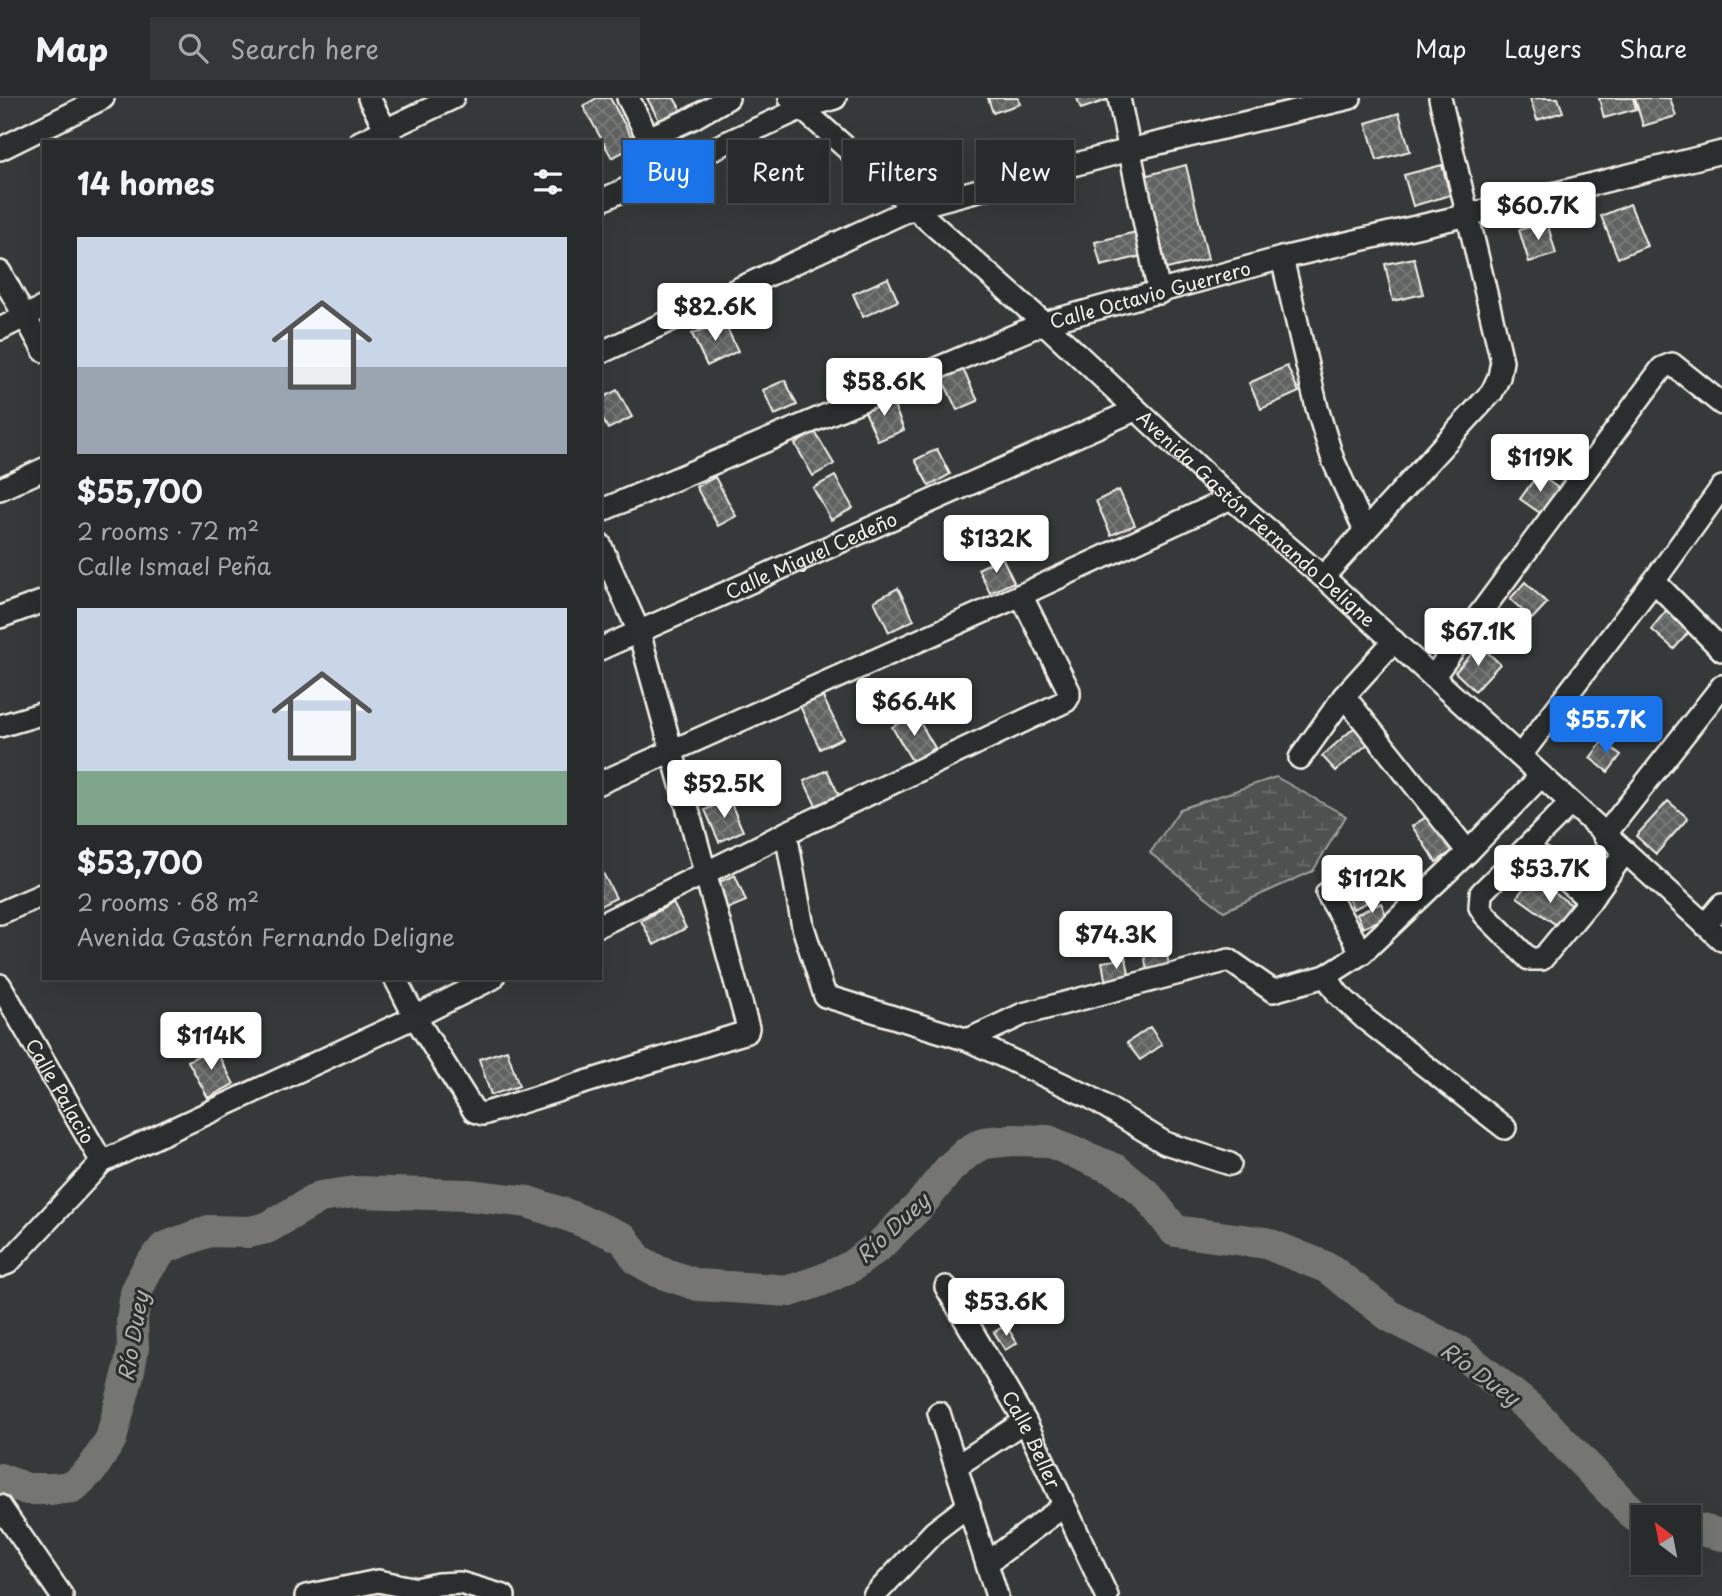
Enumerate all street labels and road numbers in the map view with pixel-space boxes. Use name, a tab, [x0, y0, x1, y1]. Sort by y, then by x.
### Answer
street label: Calle Octavio Guerrero	[1046, 253, 1254, 335]
street label: Avenida Gastón Fernando Deligne	[1131, 403, 1382, 633]
street label: Calle Miguel Cedeño	[721, 504, 901, 605]
street label: Calle Palacio	[19, 1033, 102, 1149]
street label: Calle Beller	[996, 1385, 1069, 1493]

